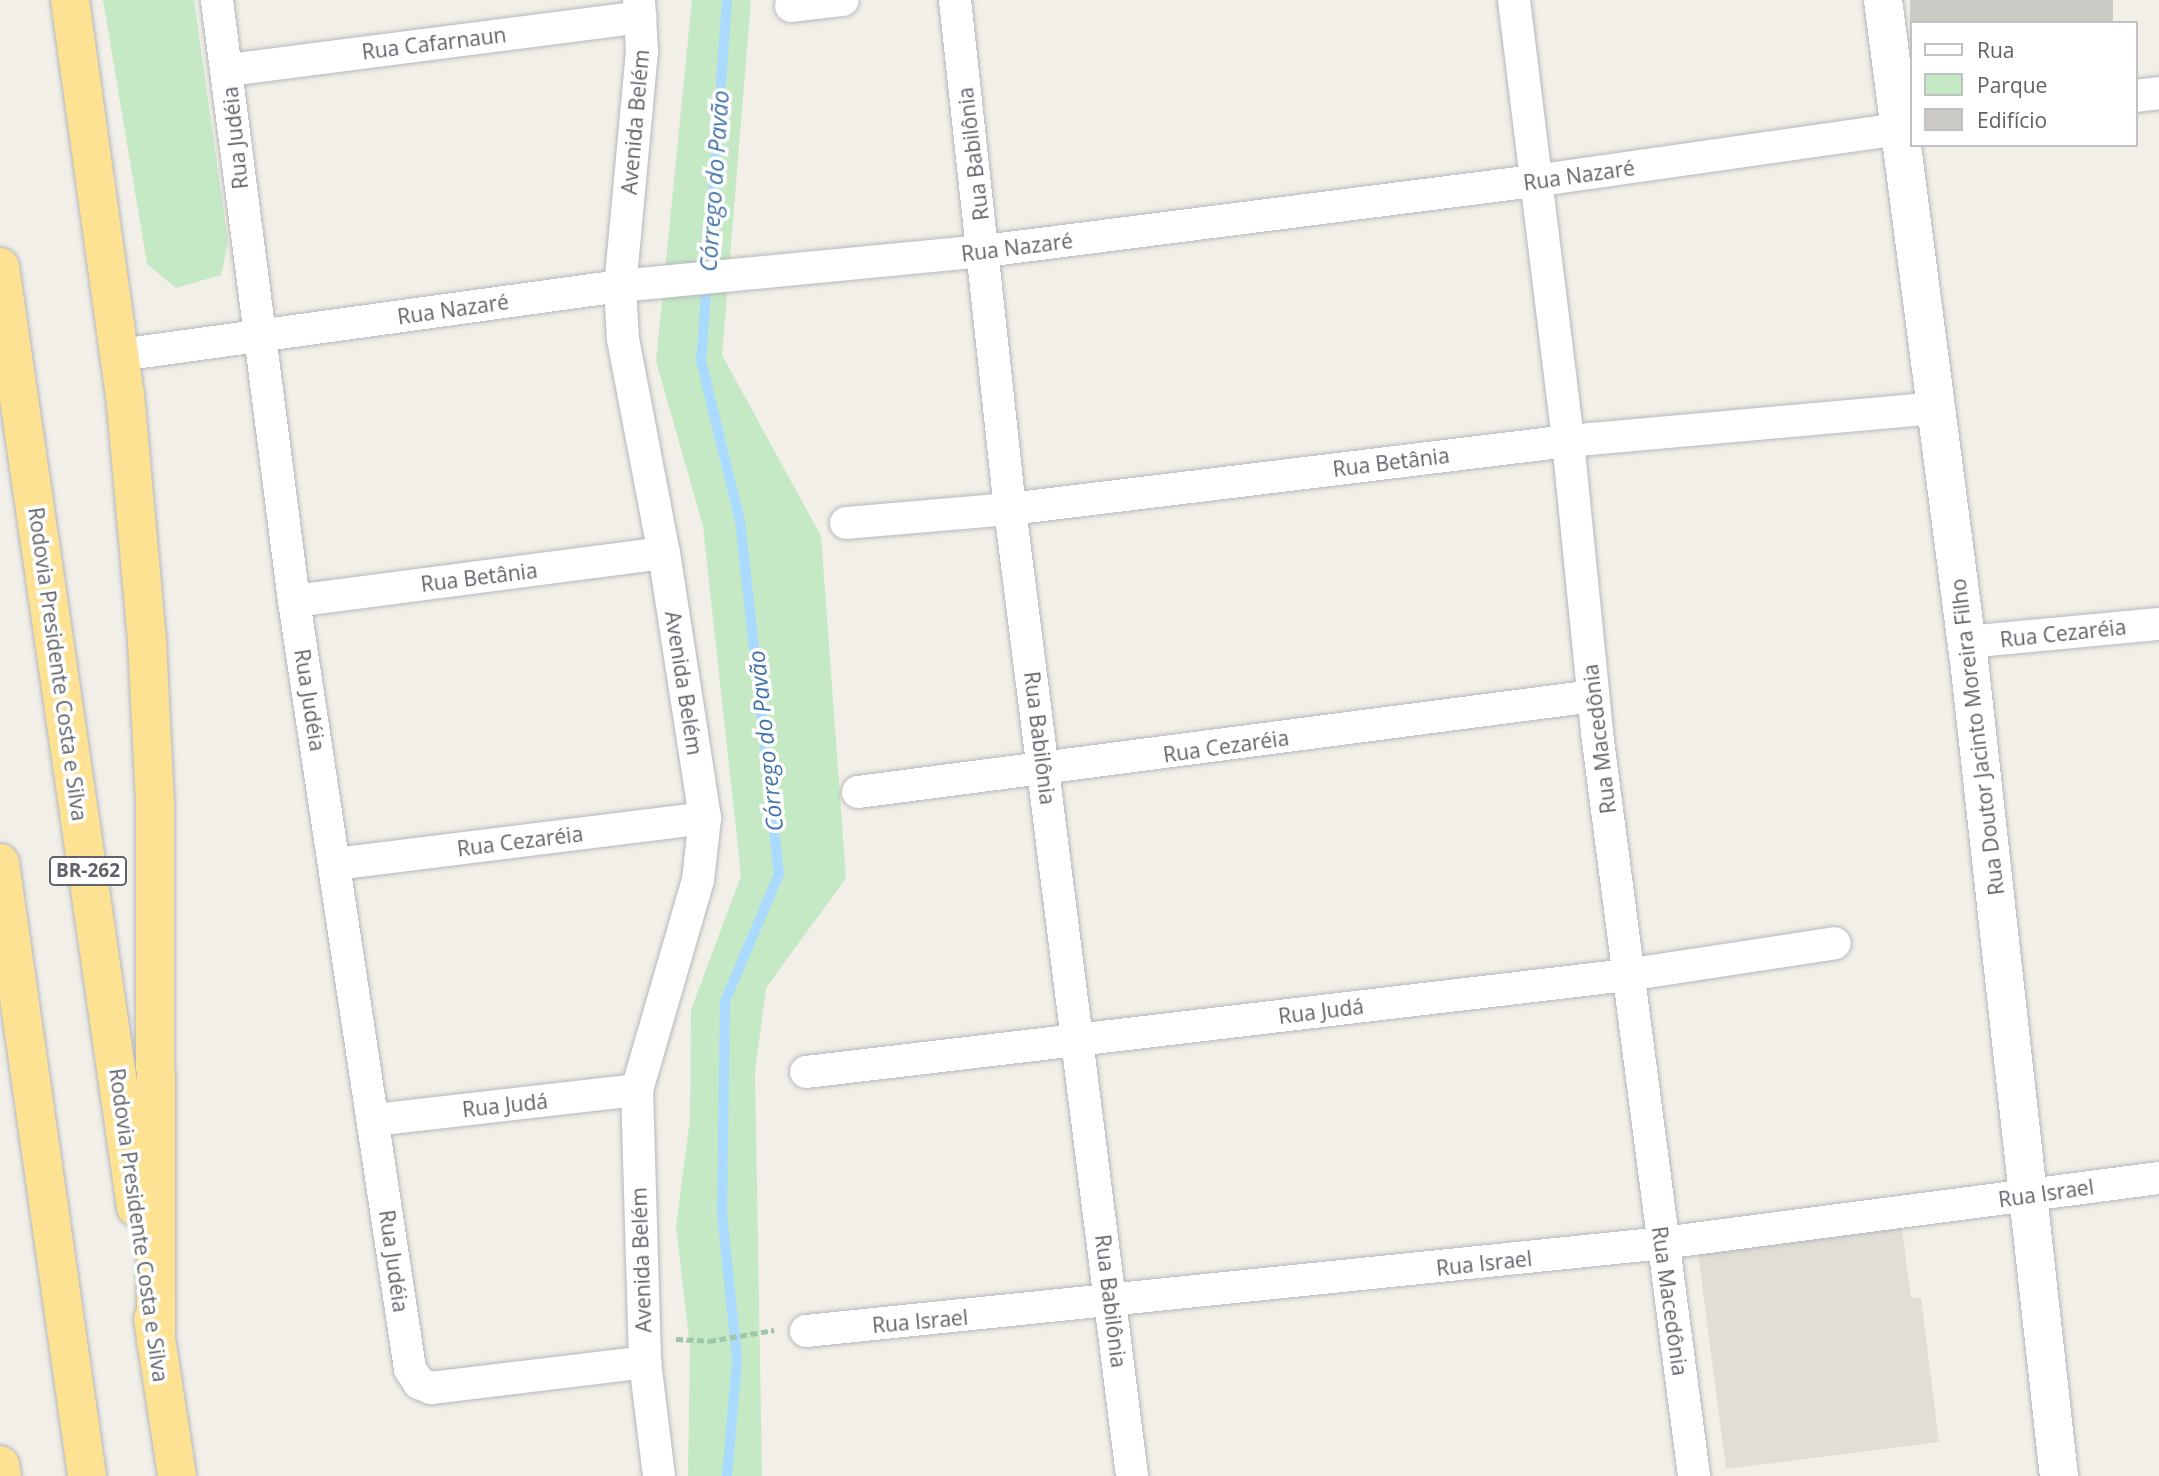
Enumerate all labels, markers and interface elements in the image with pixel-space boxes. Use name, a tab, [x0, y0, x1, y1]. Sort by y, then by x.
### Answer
legend	[1910, 21, 2138, 147]
street label: Rua Cafarnaun	[360, 22, 508, 64]
text: Rua	[1977, 36, 2015, 64]
street label: Avenida Belém	[616, 48, 654, 196]
text: Parque	[1977, 71, 2047, 99]
street label: Rua Judéia	[217, 85, 253, 191]
street label: Rua Babilônia	[952, 86, 994, 222]
water label: Córrego do Pavão	[694, 89, 734, 273]
text: Edifício	[1977, 106, 2047, 134]
street label: Rua Nazaré	[1522, 155, 1636, 195]
street label: Rua Nazaré	[960, 228, 1074, 266]
street label: Rua Nazaré	[396, 289, 510, 329]
street label: Rua Betânia	[1331, 442, 1451, 482]
street label: Rodovia Presidente Costa e Silva	[23, 506, 93, 822]
street label: Rua Betânia	[419, 557, 539, 597]
street label: Rua Doutor Jacinto Moreira Filho	[1945, 577, 2009, 897]
street label: Avenida Belém	[660, 609, 708, 757]
street label: Rua Cezaréia	[1999, 614, 2127, 652]
street label: Rua Judéia	[289, 647, 331, 753]
water label: Córrego do Pavão	[742, 649, 788, 833]
street label: Rua Macedônia	[1577, 663, 1621, 815]
street label: Rua Babilônia	[1019, 670, 1061, 806]
street label: Rua Cezaréia	[1161, 725, 1291, 767]
street label: Rua Cezaréia	[456, 821, 584, 861]
road number: BR-262	[48, 856, 128, 886]
street label: Rua Judá	[1277, 993, 1365, 1029]
street label: Rodovia Presidente Costa e Silva	[104, 1067, 174, 1383]
street label: Rua Judá	[461, 1088, 549, 1122]
street label: Rua Israel	[1997, 1174, 2095, 1212]
street label: Avenida Belém	[626, 1187, 656, 1333]
street label: Rua Judéia	[374, 1208, 414, 1314]
street label: Rua Macedônia	[1647, 1225, 1693, 1377]
street label: Rua Babilônia	[1090, 1233, 1132, 1369]
street label: Rua Israel	[1435, 1245, 1533, 1281]
street label: Rua Israel	[871, 1304, 969, 1338]

